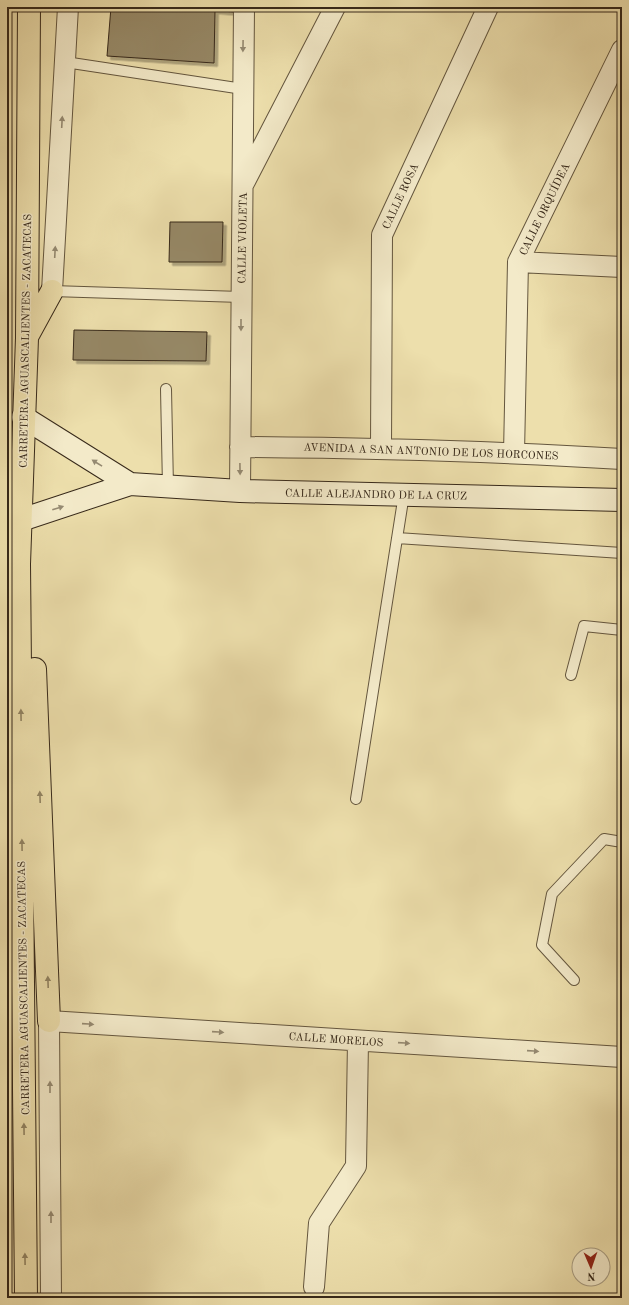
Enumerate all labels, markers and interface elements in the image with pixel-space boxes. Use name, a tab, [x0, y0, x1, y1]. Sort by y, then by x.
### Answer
one-way arrow	[240, 40, 246, 53]
one-way arrow	[59, 115, 65, 128]
street label: CALLE ORQUÍDEA	[516, 160, 573, 258]
street label: CALLE ROSA	[381, 162, 422, 231]
street label: CALLE VIOLETA	[237, 192, 250, 284]
street label: CARRETERA AGUASCALIENTES - ZACATECAS	[19, 214, 34, 468]
one-way arrow	[51, 246, 58, 258]
one-way arrow	[238, 319, 244, 332]
street label: AVENIDA A SAN ANTONIO DE LOS HORCONES	[303, 443, 559, 462]
one-way arrow	[91, 460, 103, 467]
one-way arrow	[237, 463, 243, 476]
street label: CALLE ALEJANDRO DE LA CRUZ	[285, 488, 467, 503]
one-way arrow	[52, 505, 64, 511]
one-way arrow	[18, 708, 24, 721]
one-way arrow	[37, 790, 43, 803]
one-way arrow	[19, 838, 25, 851]
street label: CARRETERA AGUASCALIENTES - ZACATECAS	[17, 861, 32, 1115]
one-way arrow	[44, 976, 51, 988]
one-way arrow	[82, 1020, 94, 1027]
one-way arrow	[212, 1028, 224, 1035]
street label: CALLE MORELOS	[288, 1032, 384, 1049]
one-way arrow	[398, 1040, 410, 1047]
one-way arrow	[527, 1048, 540, 1055]
one-way arrow	[47, 1080, 53, 1093]
one-way arrow	[21, 1122, 27, 1135]
one-way arrow	[48, 1210, 54, 1223]
north arrow	[571, 1247, 611, 1287]
one-way arrow	[22, 1253, 29, 1265]
text: N	[586, 1270, 596, 1281]

